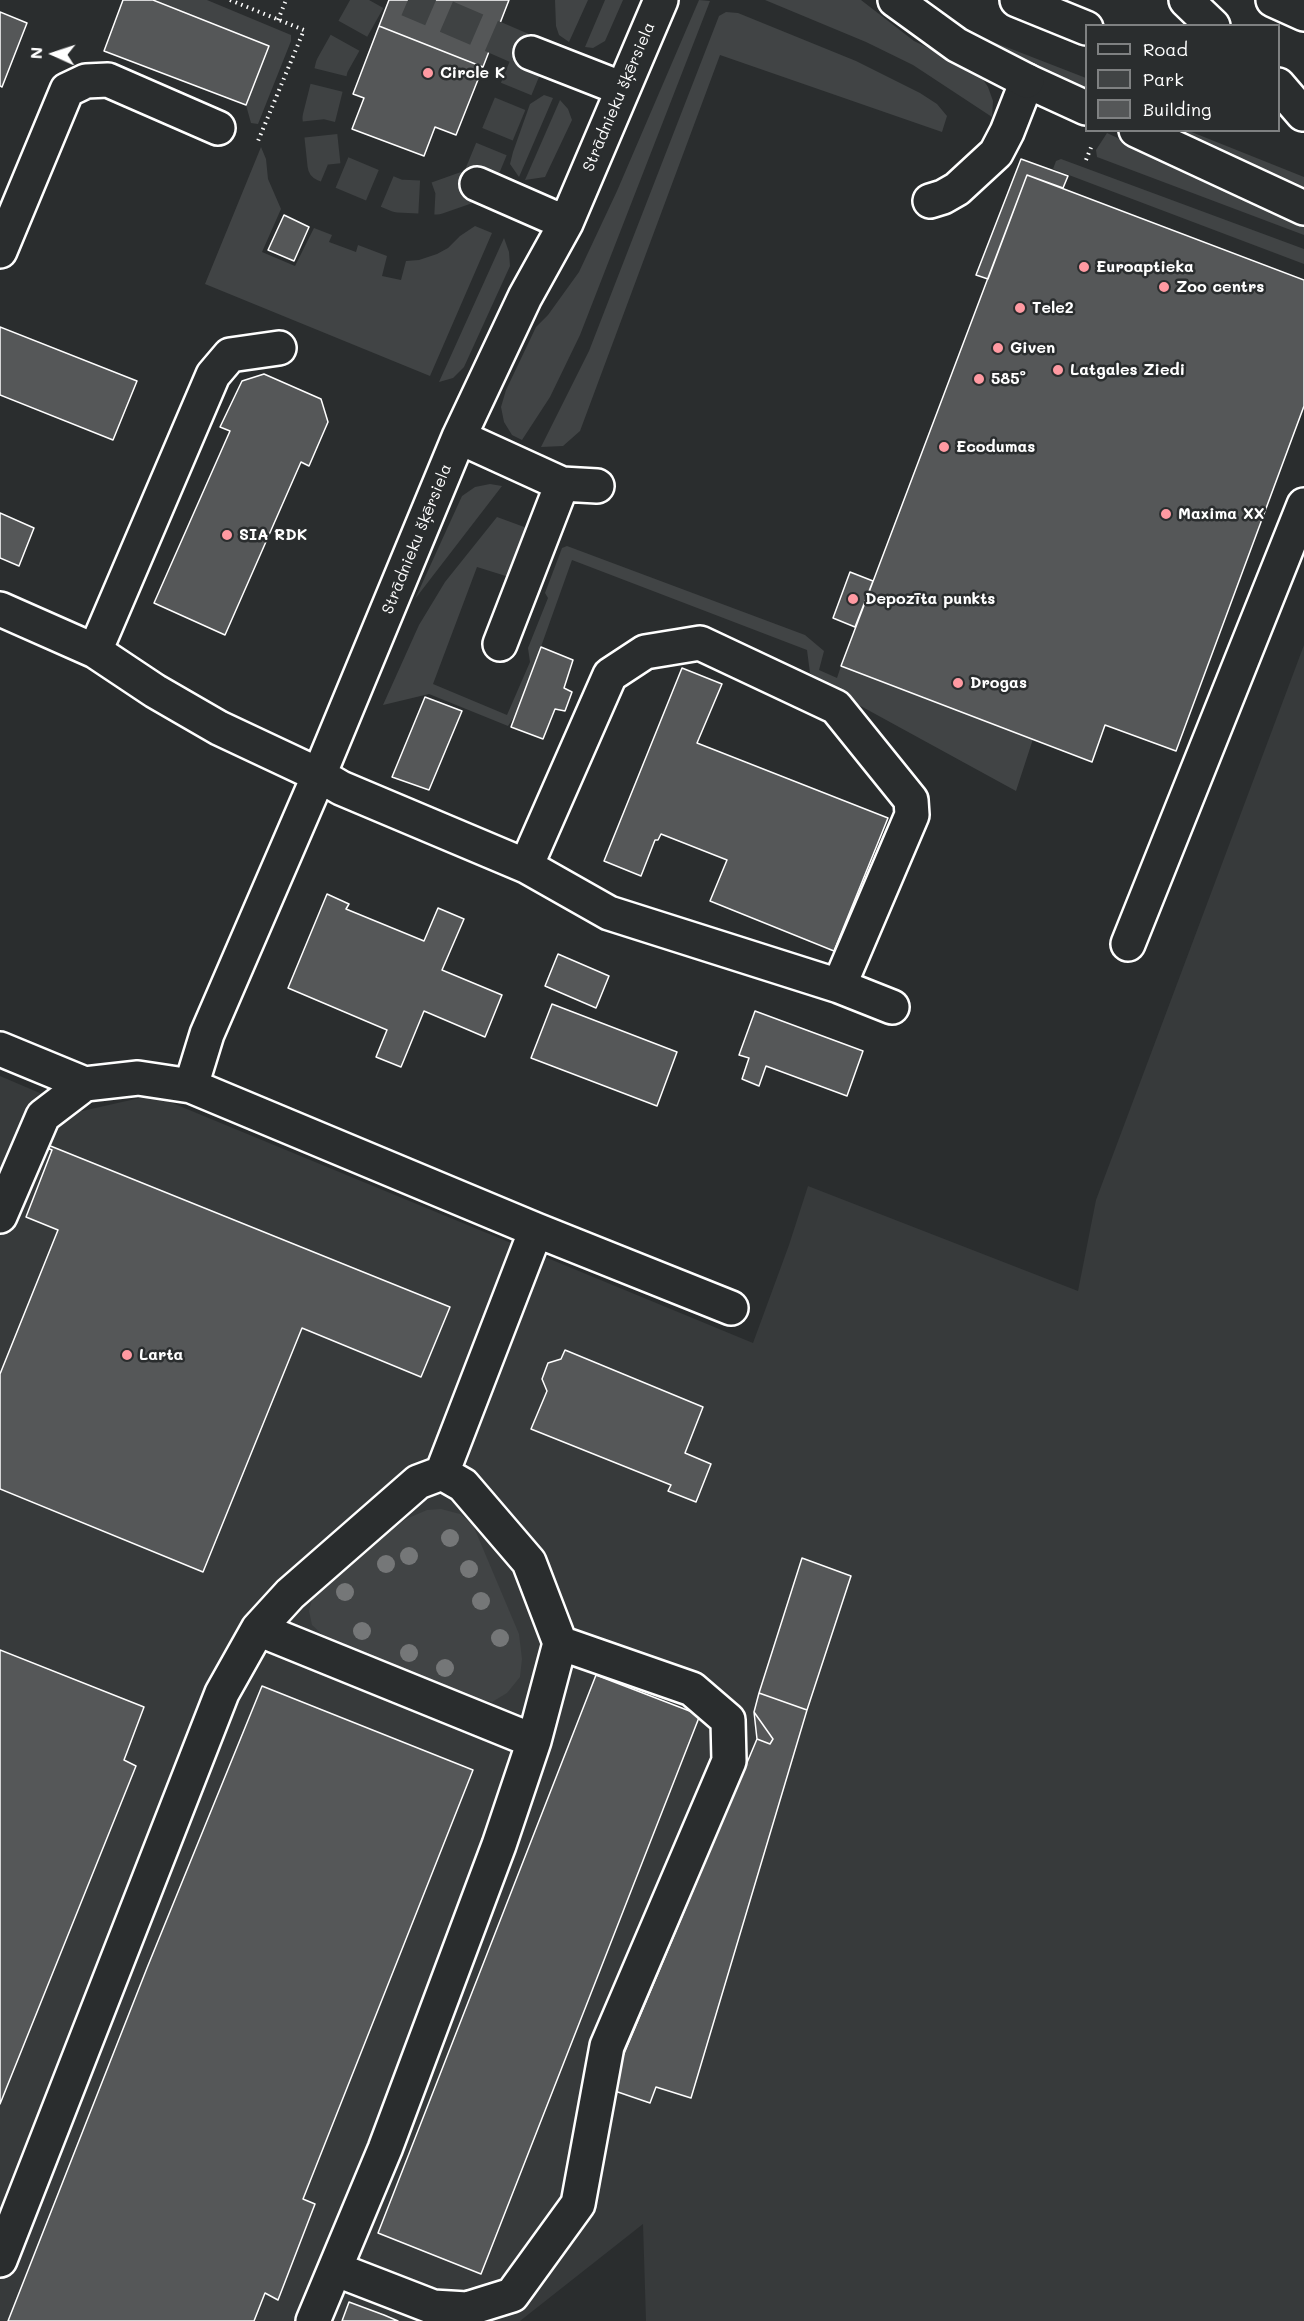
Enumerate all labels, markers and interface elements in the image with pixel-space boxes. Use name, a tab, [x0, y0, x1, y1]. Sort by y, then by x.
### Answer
street label: Strādnieku šķērsiela	[579, 19, 659, 175]
north arrow	[24, 24, 84, 84]
legend	[1085, 24, 1280, 132]
text: Road	[1143, 37, 1188, 61]
text: N	[25, 46, 46, 60]
place label: Circle K	[440, 63, 505, 83]
marker: Circle K	[421, 66, 435, 80]
text: Park	[1143, 67, 1184, 91]
text: Building	[1143, 97, 1211, 121]
place label: Euroaptieka	[1096, 257, 1194, 277]
marker: Euroaptieka	[1077, 260, 1091, 274]
place label: Zoo centrs	[1176, 277, 1264, 297]
marker: Zoo centrs	[1157, 280, 1171, 294]
place label: Tele2	[1032, 298, 1074, 318]
marker: Tele2	[1013, 301, 1027, 315]
place label: Given	[1010, 338, 1055, 358]
marker: Given	[991, 341, 1005, 355]
place label: Latgales Ziedi	[1070, 360, 1185, 380]
marker: Latgales Ziedi	[1051, 363, 1065, 377]
place label: 585°	[991, 369, 1026, 389]
marker: 585°	[972, 372, 986, 386]
place label: Ecodumas	[956, 437, 1035, 457]
marker: Ecodumas	[937, 440, 951, 454]
street label: Strādnieku šķērsiela	[378, 461, 456, 617]
place label: Maxima XX	[1178, 504, 1265, 524]
marker: Maxima XX	[1159, 507, 1173, 521]
place label: SIA RDK	[239, 525, 307, 545]
marker: SIA RDK	[220, 528, 234, 542]
place label: Depozīta punkts	[865, 589, 995, 609]
marker: Depozīta punkts	[846, 592, 860, 606]
place label: Drogas	[970, 673, 1027, 693]
marker: Drogas	[951, 676, 965, 690]
place label: Larta	[139, 1345, 183, 1365]
marker: Larta	[120, 1348, 134, 1362]

